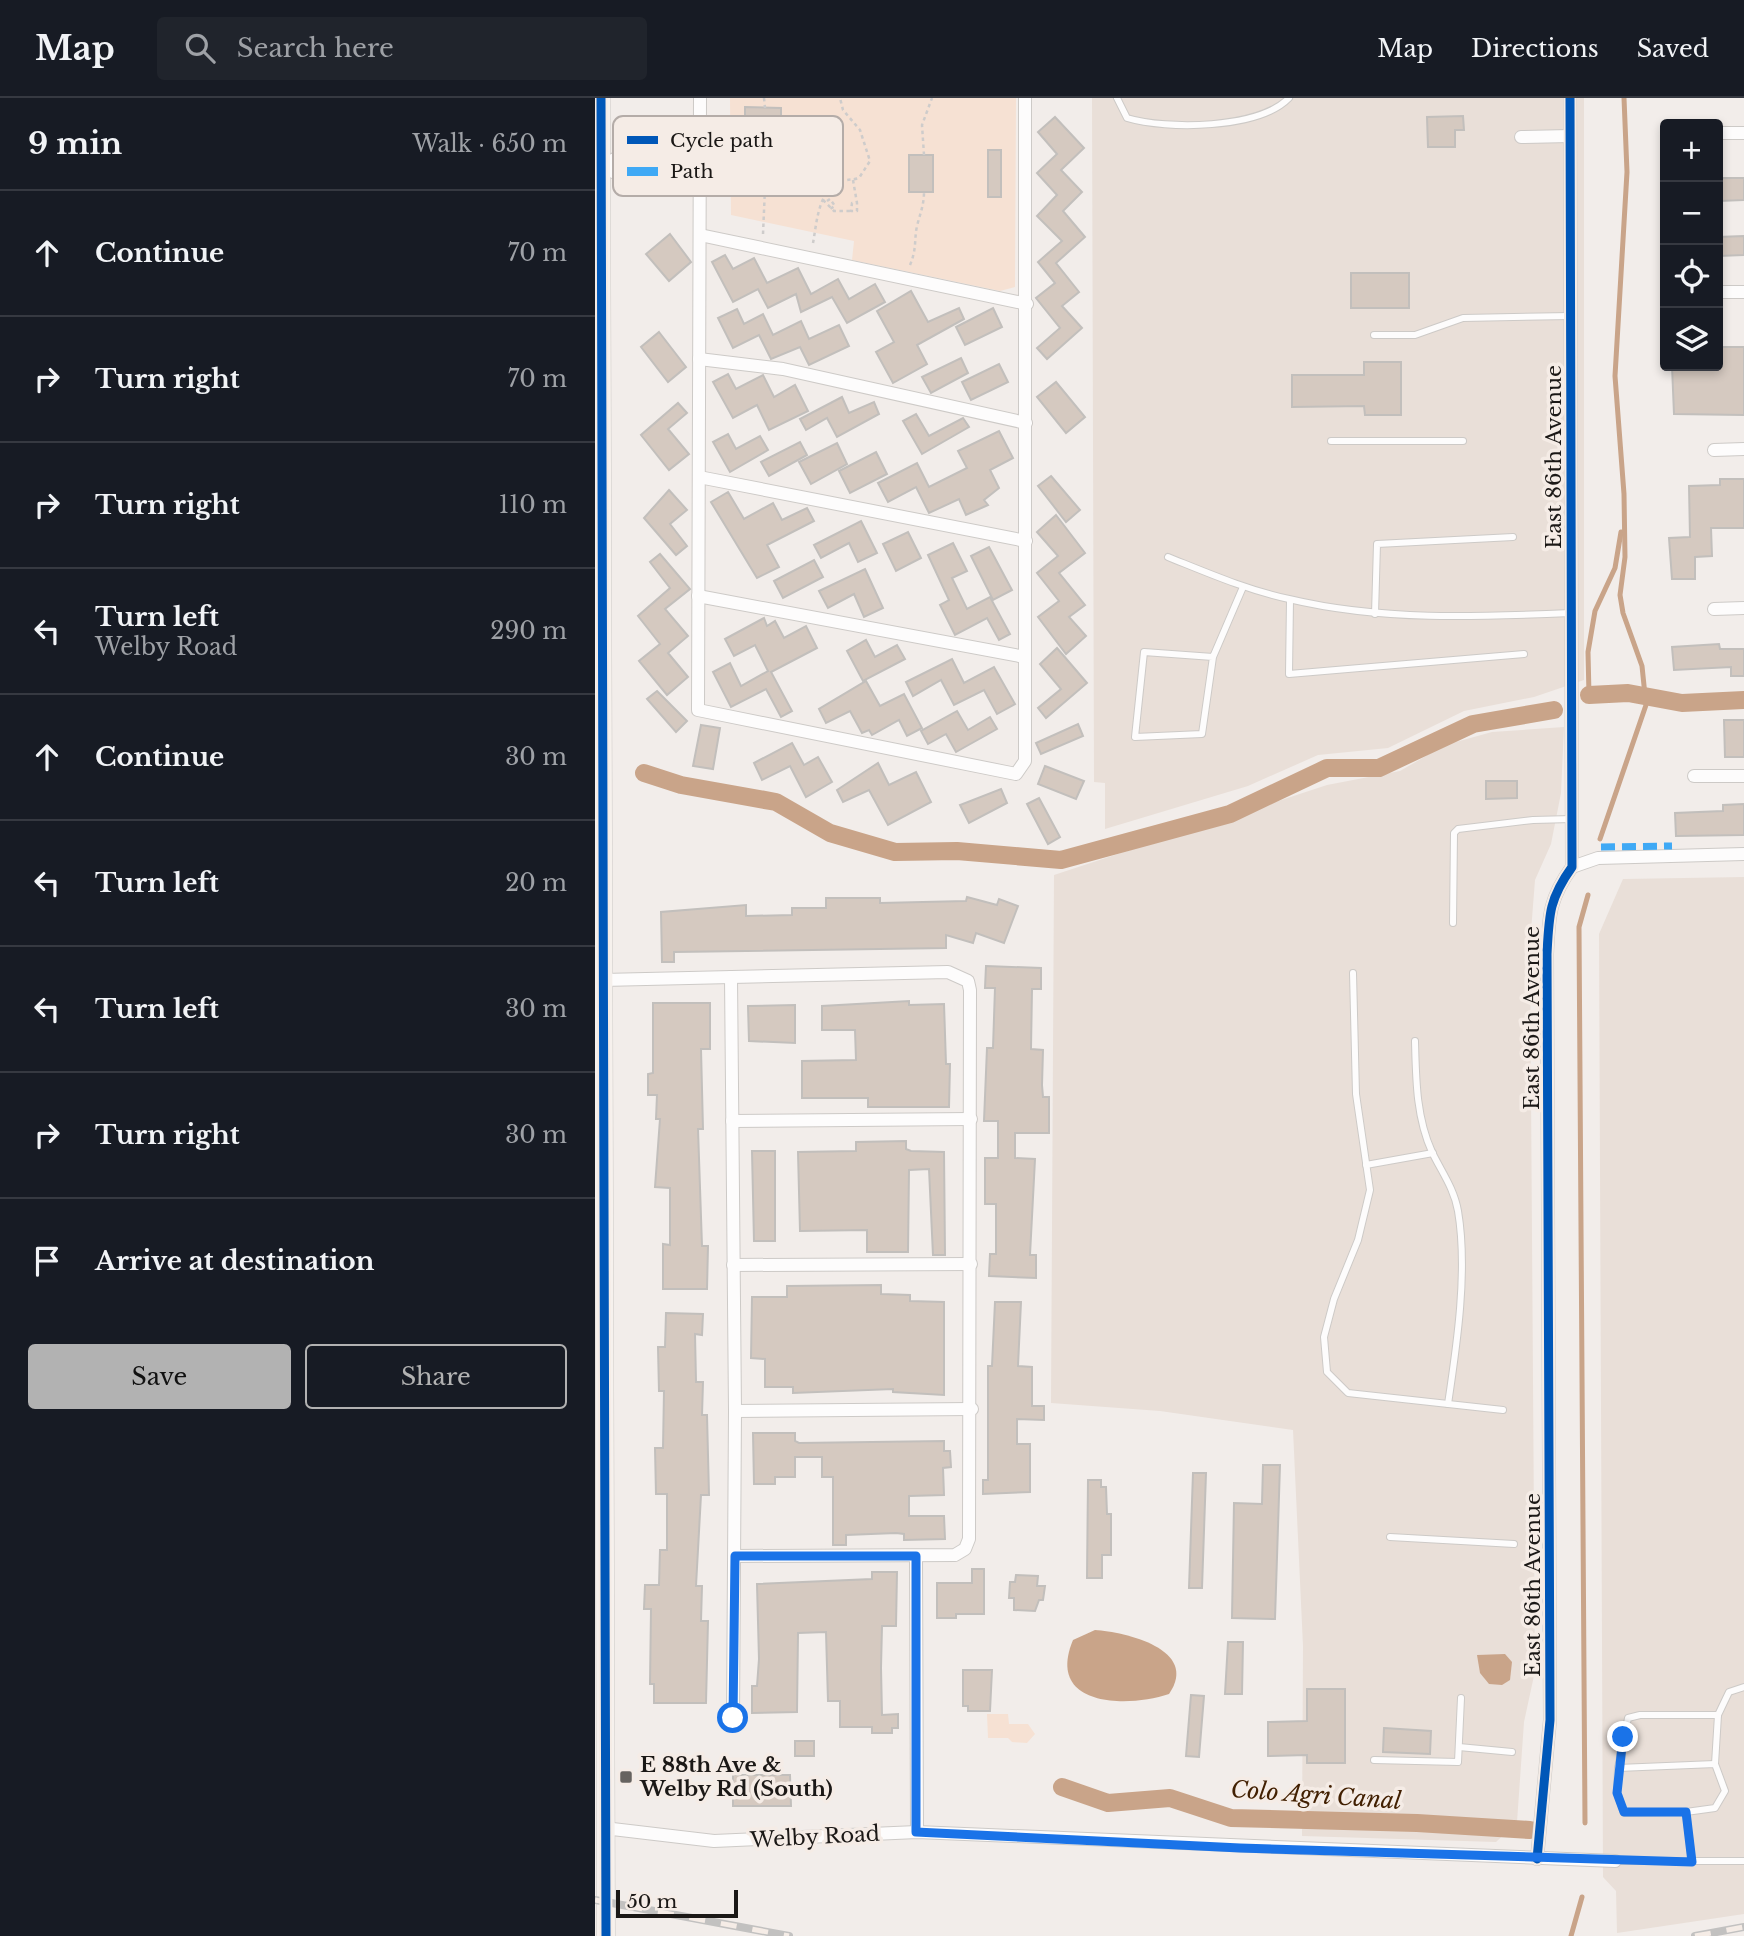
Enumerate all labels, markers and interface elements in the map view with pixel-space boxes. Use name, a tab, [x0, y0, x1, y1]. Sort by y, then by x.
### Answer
search box	[157, 17, 647, 80]
text: Map	[35, 28, 115, 69]
icon: search	[181, 29, 219, 67]
text: Search here	[237, 32, 394, 64]
text: Map	[1377, 34, 1433, 63]
text: Directions	[1471, 34, 1599, 63]
text: Saved	[1637, 34, 1709, 63]
legend	[613, 116, 843, 196]
map controls	[1660, 119, 1723, 371]
button: +	[1660, 119, 1723, 182]
text: 9 min	[28, 125, 122, 162]
text: Cycle path	[670, 129, 773, 152]
text: Walk · 650 m	[413, 130, 567, 158]
text: Path	[670, 160, 714, 183]
button: −	[1660, 182, 1723, 245]
icon: ahead	[28, 234, 66, 272]
text: Continue	[95, 237, 224, 269]
text: 70 m	[508, 239, 567, 267]
button: locate	[1660, 245, 1723, 308]
button: layers	[1660, 308, 1723, 371]
icon: right	[28, 360, 66, 398]
text: Turn right	[95, 363, 240, 395]
text: 70 m	[508, 365, 567, 393]
street label: East 86th Avenue	[1541, 365, 1567, 549]
icon: right	[28, 486, 66, 524]
text: Turn right	[95, 489, 240, 521]
text: 110 m	[499, 491, 567, 519]
text: Turn left	[95, 601, 219, 633]
icon: left	[28, 612, 66, 650]
text: 290 m	[490, 617, 567, 645]
text: Welby Road	[95, 633, 237, 661]
icon: ahead	[28, 738, 66, 776]
text: Continue	[95, 741, 224, 773]
text: 30 m	[505, 743, 567, 771]
icon: left	[28, 864, 66, 902]
text: Turn left	[95, 867, 219, 899]
text: 20 m	[505, 869, 567, 897]
street label: East 86th Avenue	[1519, 926, 1545, 1110]
icon: left	[28, 990, 66, 1028]
text: Turn left	[95, 993, 219, 1025]
text: 30 m	[505, 995, 567, 1023]
icon: right	[28, 1116, 66, 1154]
text: Turn right	[95, 1119, 240, 1151]
text: 30 m	[505, 1121, 567, 1149]
icon: arrive	[28, 1242, 66, 1280]
text: Arrive at destination	[95, 1245, 375, 1277]
button: Save	[28, 1344, 291, 1409]
button: Share	[305, 1344, 567, 1409]
street label: East 86th Avenue	[1520, 1493, 1546, 1677]
route start	[717, 1702, 748, 1733]
route end	[1607, 1721, 1638, 1752]
place label: E 88th Ave & Welby Rd (South)	[639, 1752, 833, 1802]
marker: E 88th Ave & Welby Rd (South)	[618, 1769, 634, 1785]
water label: Colo Agri Canal	[1230, 1775, 1403, 1815]
street label: Welby Road	[748, 1821, 881, 1853]
scale bar	[616, 1887, 739, 1919]
text: 50 m	[627, 1890, 677, 1913]

